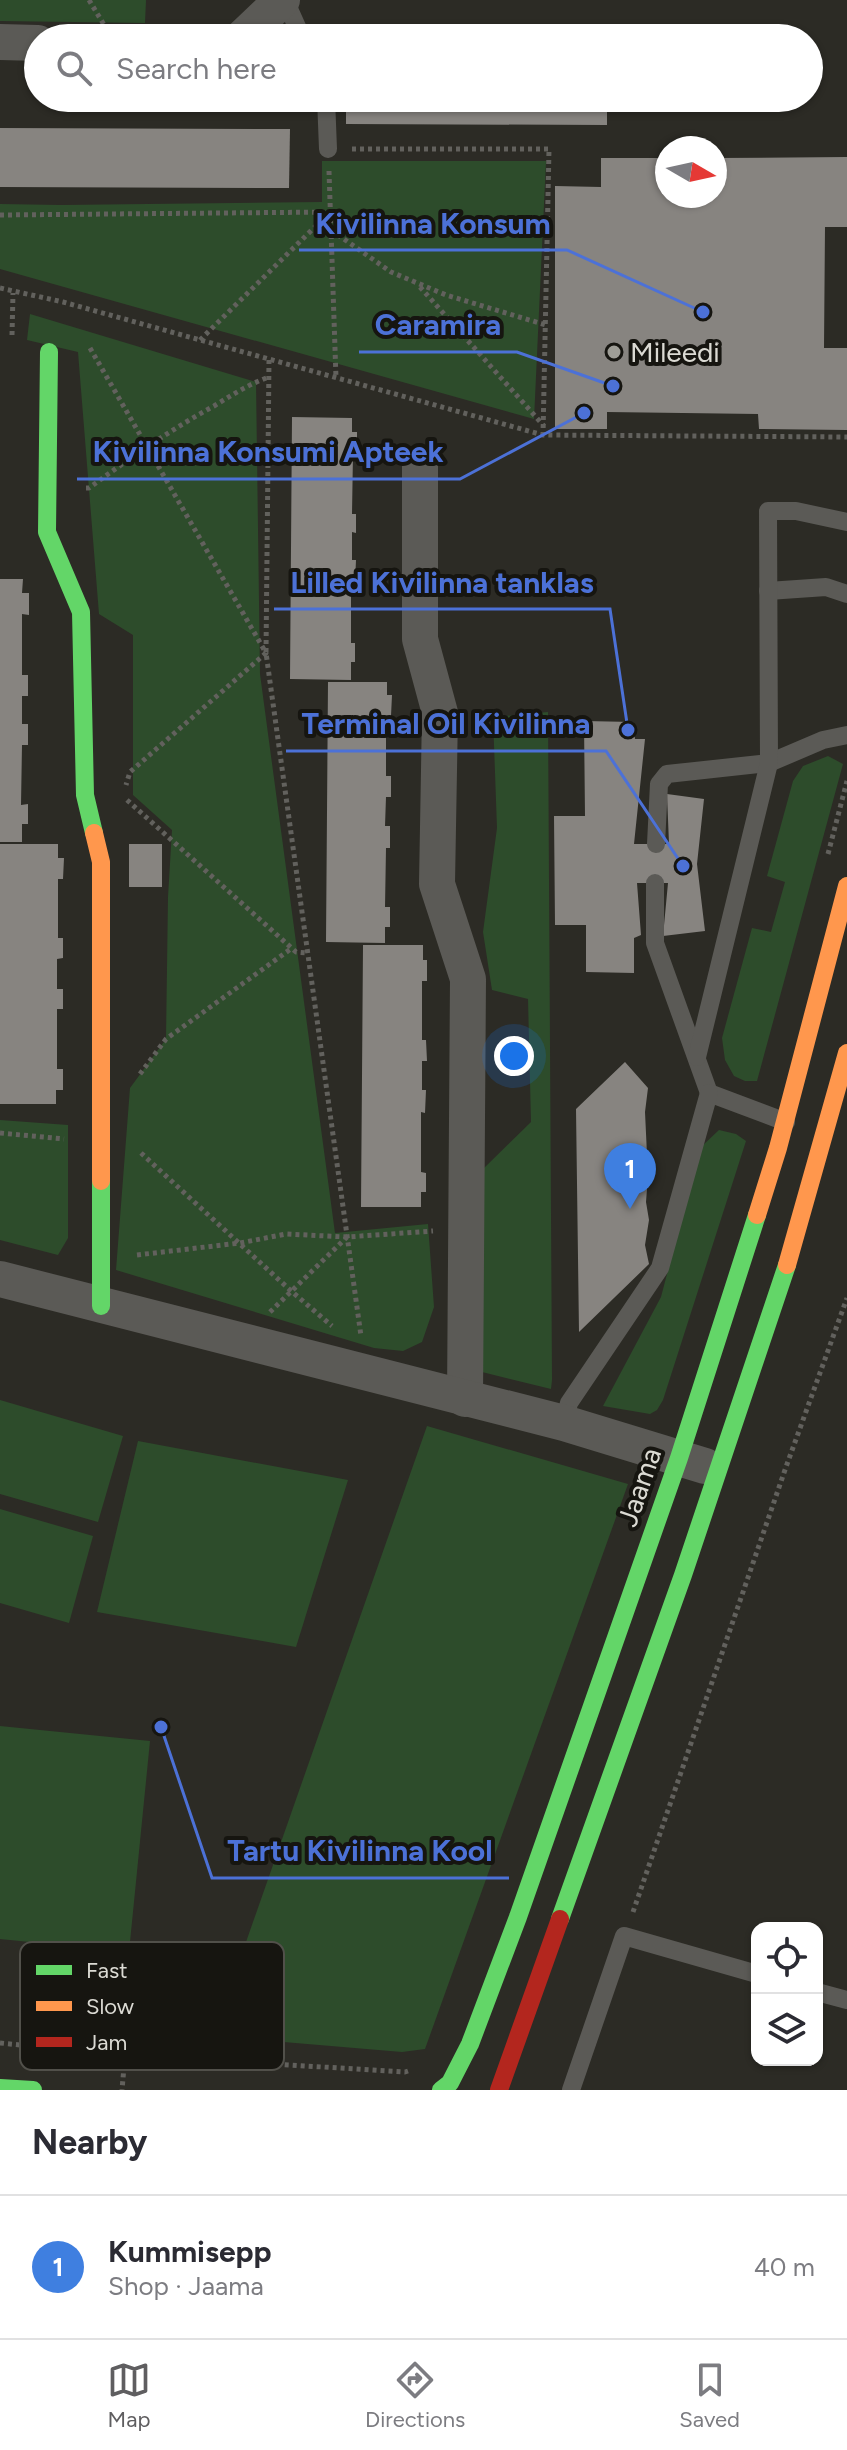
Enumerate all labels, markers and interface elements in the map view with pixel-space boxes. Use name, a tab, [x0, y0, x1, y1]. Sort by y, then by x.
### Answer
search box	[24, 24, 823, 112]
icon: search	[52, 46, 96, 90]
text: Search here	[116, 50, 276, 87]
north arrow	[655, 136, 727, 208]
callout: Kivilinna Konsum	[299, 196, 567, 250]
text: Kivilinna Konsum	[315, 205, 551, 242]
callout: Caramira	[359, 298, 517, 352]
text: Caramira	[375, 306, 501, 343]
place label: Mileedi	[630, 335, 720, 369]
marker: Mileedi	[605, 343, 623, 361]
callout: Kivilinna Konsumi Apteek	[77, 425, 460, 479]
text: Kivilinna Konsumi Apteek	[92, 433, 444, 470]
callout: Lilled Kivilinna tanklas	[274, 555, 610, 609]
text: Lilled Kivilinna tanklas	[290, 564, 594, 601]
callout: Terminal Oil Kivilinna	[286, 697, 606, 751]
text: Terminal Oil Kivilinna	[302, 705, 590, 742]
your location	[494, 1036, 534, 1076]
pin: 1	[604, 1143, 656, 1209]
street label: Jaama	[610, 1443, 668, 1531]
callout: Tartu Kivilinna Kool	[212, 1824, 509, 1878]
text: Tartu Kivilinna Kool	[227, 1832, 493, 1869]
map controls	[751, 1922, 823, 2066]
button: locate	[751, 1922, 823, 1994]
legend	[20, 1942, 284, 2070]
text: Fast	[86, 1957, 128, 1984]
text: Slow	[86, 1993, 135, 2020]
button: layers	[751, 1994, 823, 2066]
text: Jam	[86, 2029, 127, 2056]
text: Nearby	[32, 2122, 147, 2163]
text: Kummisepp	[108, 2233, 272, 2270]
text: 1	[53, 2251, 63, 2283]
text: 40 m	[754, 2251, 815, 2283]
text: Shop · Jaama	[108, 2270, 264, 2302]
tab: Map	[107, 2358, 151, 2433]
tab: Directions	[365, 2358, 465, 2433]
tab: Saved	[679, 2358, 740, 2433]

